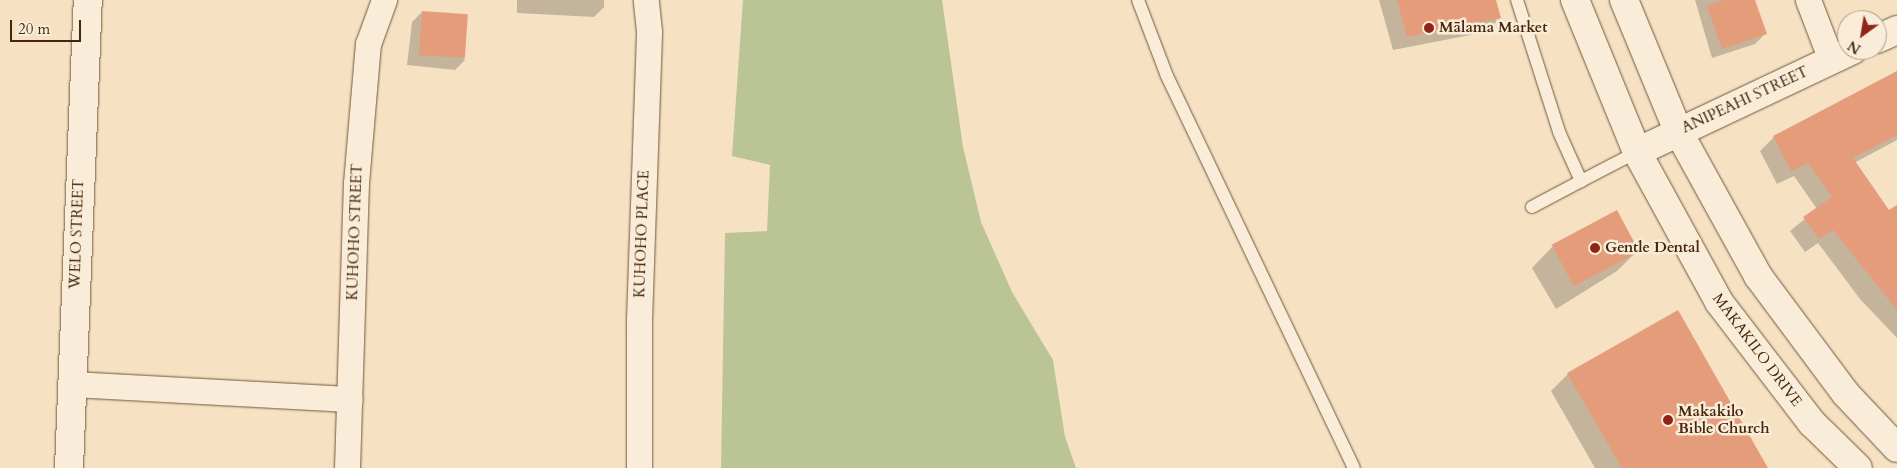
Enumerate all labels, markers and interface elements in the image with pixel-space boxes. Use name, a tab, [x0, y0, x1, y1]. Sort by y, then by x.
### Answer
scale bar	[12, 10, 84, 42]
north arrow	[1837, 10, 1887, 60]
text: 20 m	[18, 19, 50, 39]
place label: Mālama Market	[1439, 19, 1547, 37]
marker: Mālama Market	[1423, 22, 1435, 34]
text: N	[1844, 36, 1865, 59]
street label: ANIPEAHI STREET	[1679, 63, 1811, 137]
street label: KUHOHO STREET	[344, 163, 366, 301]
street label: KUHOHO PLACE	[631, 170, 653, 298]
street label: WELO STREET	[66, 179, 88, 289]
place label: Gentle Dental	[1605, 239, 1700, 257]
marker: Gentle Dental	[1589, 242, 1601, 254]
street label: MAKAKILO DRIVE	[1709, 290, 1805, 410]
place label: Makakilo Bible Church	[1678, 402, 1770, 437]
marker: Makakilo Bible Church	[1662, 414, 1674, 426]

